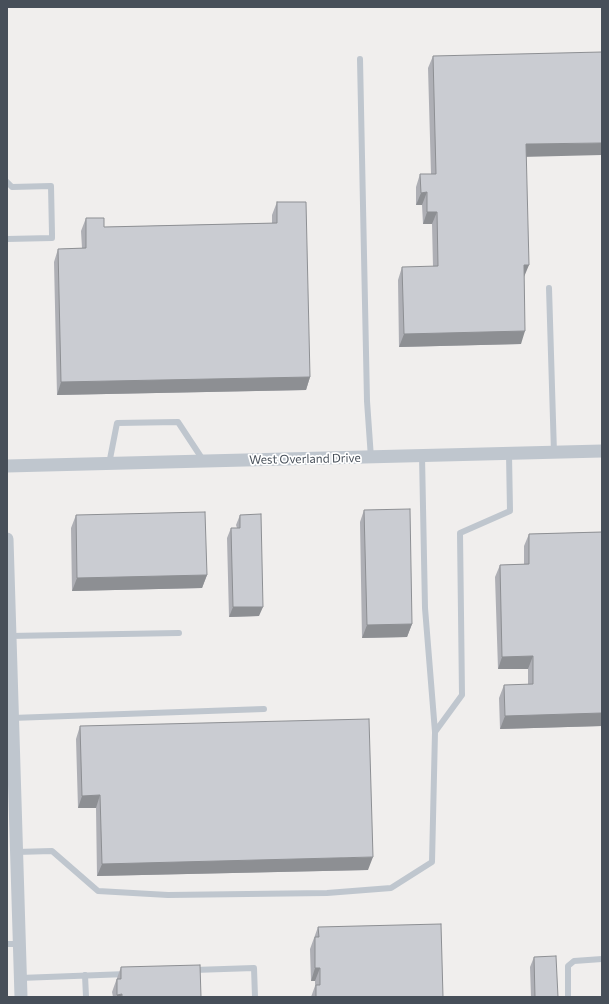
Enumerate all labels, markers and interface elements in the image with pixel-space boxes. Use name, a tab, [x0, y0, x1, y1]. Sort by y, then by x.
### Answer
street label: West Overland Drive	[249, 451, 361, 467]

